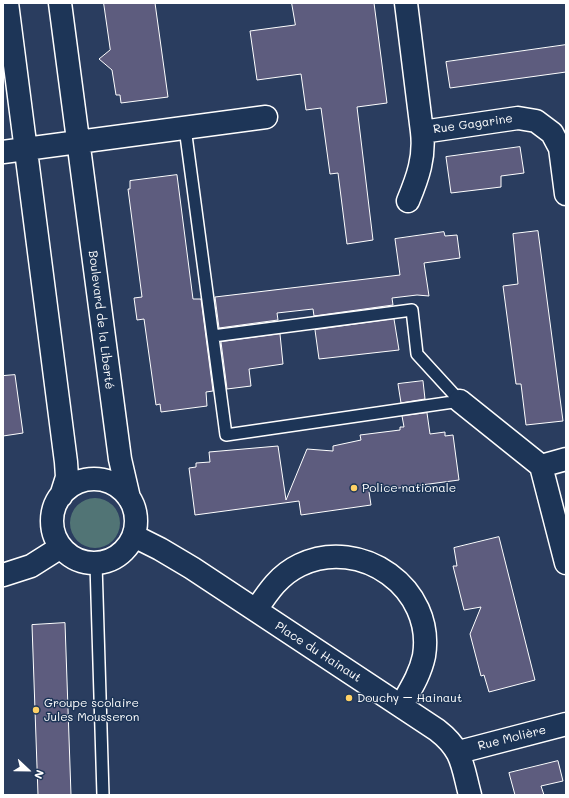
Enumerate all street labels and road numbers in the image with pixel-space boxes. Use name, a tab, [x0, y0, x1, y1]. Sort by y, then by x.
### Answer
street label: Rue Gagarine	[432, 111, 514, 137]
street label: Boulevard de la Liberté	[85, 250, 117, 390]
street label: Place du Hainaut	[272, 619, 364, 685]
street label: Rue Molière	[476, 723, 548, 753]

